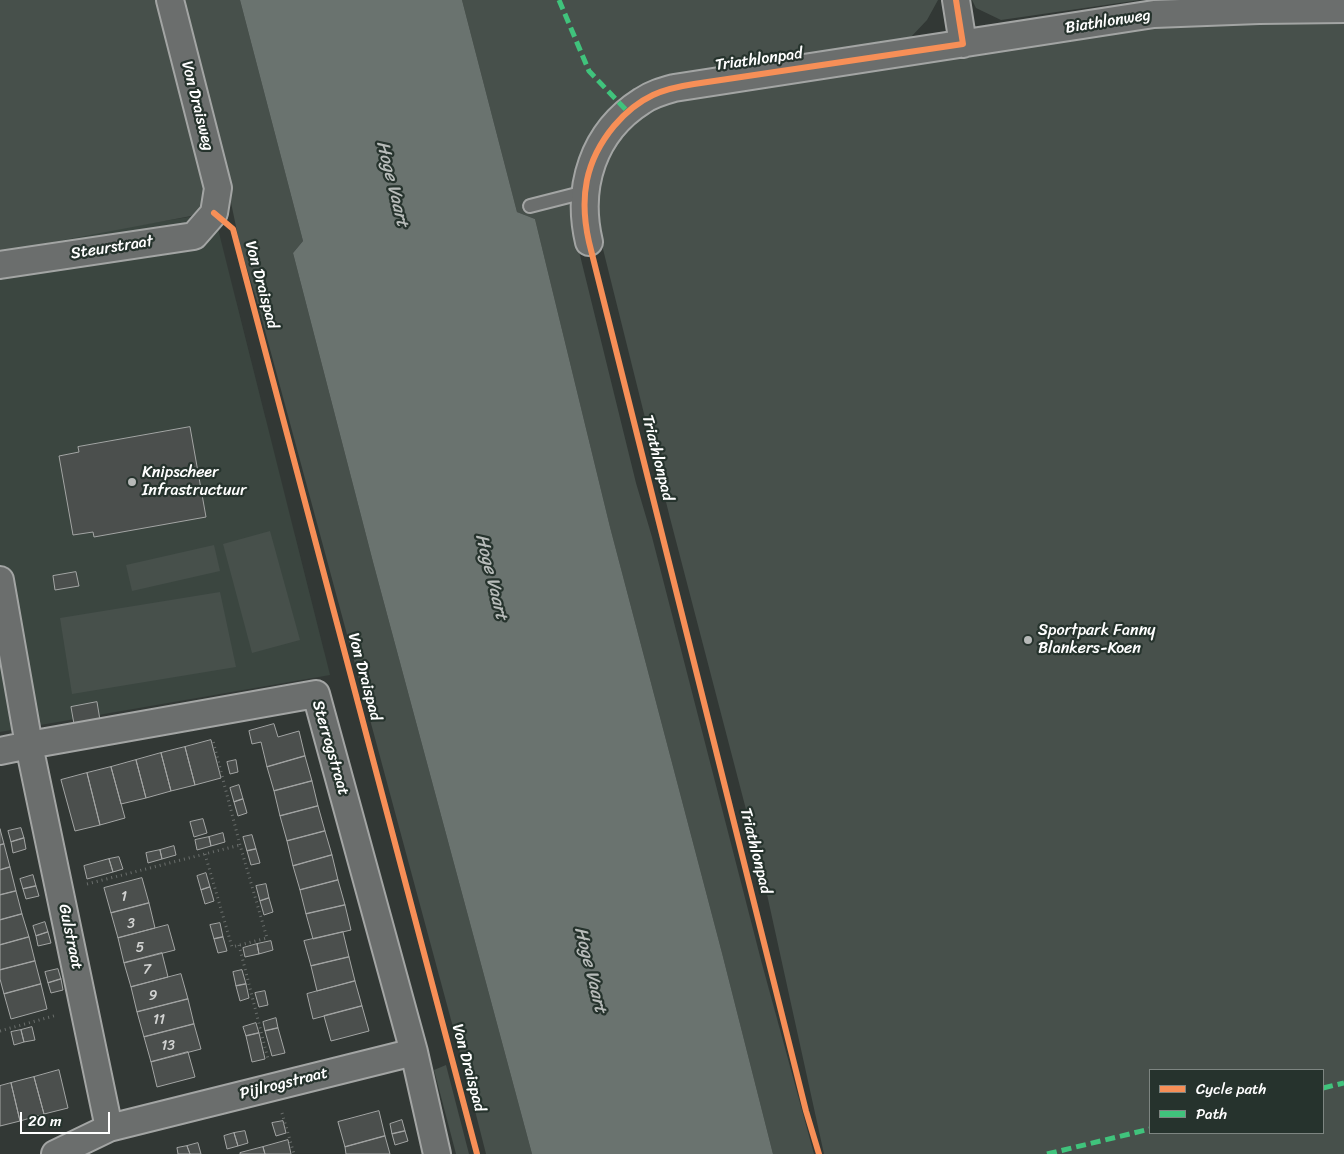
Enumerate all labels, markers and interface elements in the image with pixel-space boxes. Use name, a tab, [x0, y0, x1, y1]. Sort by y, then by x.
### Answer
street label: Biathlonweg	[1064, 6, 1152, 38]
street label: Triathlonpad	[714, 44, 804, 76]
street label: Von Draisweg	[177, 59, 217, 153]
water label: Hoge Vaart	[371, 139, 413, 229]
street label: Steurstraat	[69, 232, 155, 264]
street label: Von Draispad	[240, 239, 282, 331]
street label: Triathlonpad	[637, 413, 677, 503]
place label: Knipscheer Infrastructuur	[142, 463, 247, 501]
marker: Knipscheer Infrastructuur	[126, 476, 138, 488]
water label: Hoge Vaart	[470, 532, 512, 622]
place label: Sportpark Fanny Blankers-Koen	[1038, 621, 1156, 659]
street label: Von Draispad	[343, 631, 385, 723]
marker: Sportpark Fanny Blankers-Koen	[1022, 634, 1034, 646]
street label: Sterrogstraat	[307, 698, 353, 798]
street label: Triathlonpad	[735, 806, 775, 896]
house number: 1	[121, 889, 127, 905]
street label: Gulstraat	[54, 902, 86, 972]
house number: 3	[127, 916, 135, 932]
water label: Hoge Vaart	[569, 925, 611, 1015]
house number: 5	[136, 940, 144, 956]
house number: 7	[143, 962, 151, 978]
house number: 9	[149, 988, 157, 1004]
house number: 11	[153, 1012, 165, 1028]
street label: Von Draispad	[447, 1022, 489, 1114]
house number: 13	[161, 1038, 175, 1054]
street label: Pijlrogstraat	[238, 1064, 330, 1104]
legend	[1149, 1069, 1324, 1134]
text: Cycle path	[1196, 1076, 1266, 1102]
text: Path	[1196, 1101, 1227, 1127]
scale bar	[22, 1102, 112, 1134]
text: 20 m	[28, 1108, 62, 1134]

